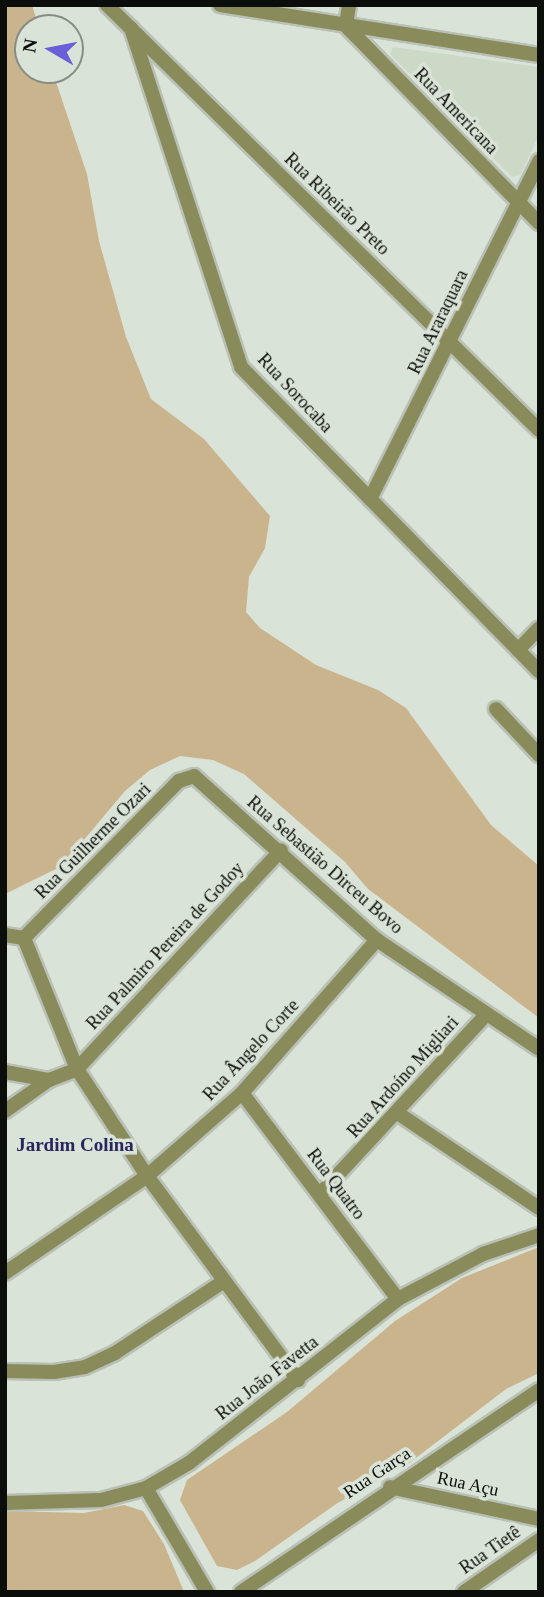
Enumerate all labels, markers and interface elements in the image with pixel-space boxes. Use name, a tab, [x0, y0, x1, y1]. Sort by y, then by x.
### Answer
north arrow	[14, 14, 84, 84]
text: N	[18, 37, 41, 54]
street label: Rua Americana	[409, 63, 503, 159]
street label: Rua Ribeirão Preto	[280, 148, 394, 260]
street label: Rua Araraquara	[403, 266, 473, 378]
street label: Rua Sorocaba	[253, 349, 337, 437]
street label: Rua Guilherme Ozari	[31, 779, 155, 903]
street label: Rua Sebastião Dirceu Bovo	[243, 791, 407, 939]
street label: Rua Palmiro Pereira de Godoy	[82, 858, 248, 1034]
street label: Rua Ângelo Corte	[198, 995, 304, 1105]
street label: Rua Ardoíno Migliari	[342, 1011, 464, 1143]
district label: Jardim Colina	[16, 1134, 134, 1156]
street label: Rua Quatro	[302, 1144, 370, 1224]
street label: Rua João Favetta	[212, 1331, 322, 1425]
street label: Rua Garça	[339, 1443, 415, 1503]
street label: Rua Açu	[435, 1467, 501, 1501]
street label: Rua Tietê	[455, 1521, 525, 1579]

